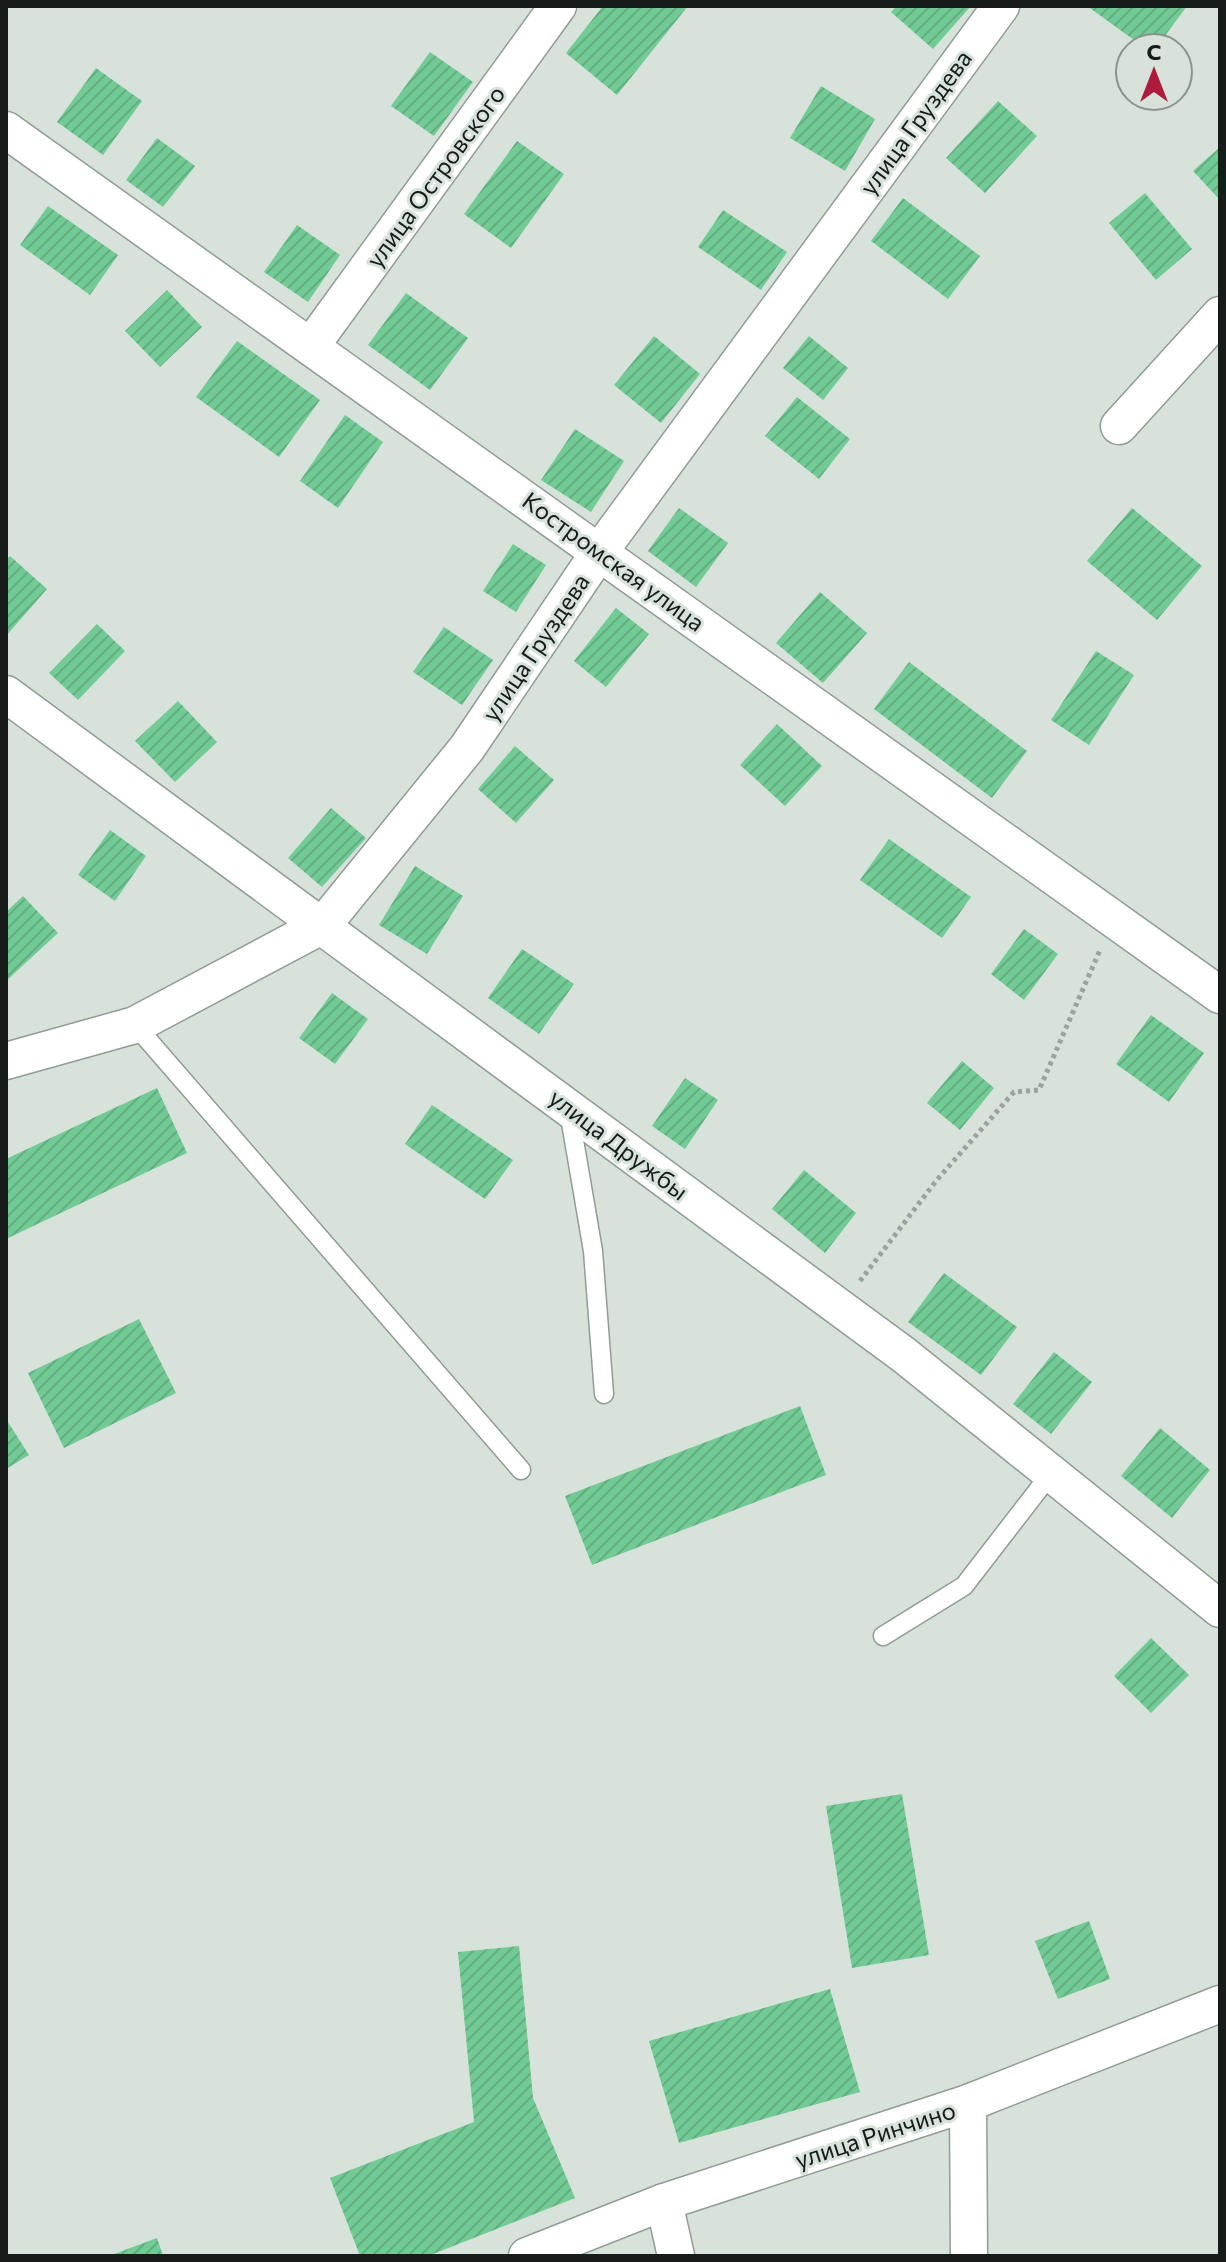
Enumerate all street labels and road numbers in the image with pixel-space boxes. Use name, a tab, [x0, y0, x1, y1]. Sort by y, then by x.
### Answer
street label: улица Груздева	[853, 44, 977, 200]
street label: улица Островского	[359, 80, 511, 272]
street label: Костромская улица	[517, 485, 711, 637]
street label: улица Груздева	[475, 568, 595, 726]
street label: улица Дружбы	[544, 1082, 694, 1206]
street label: улица Ринчино	[791, 2094, 959, 2174]

